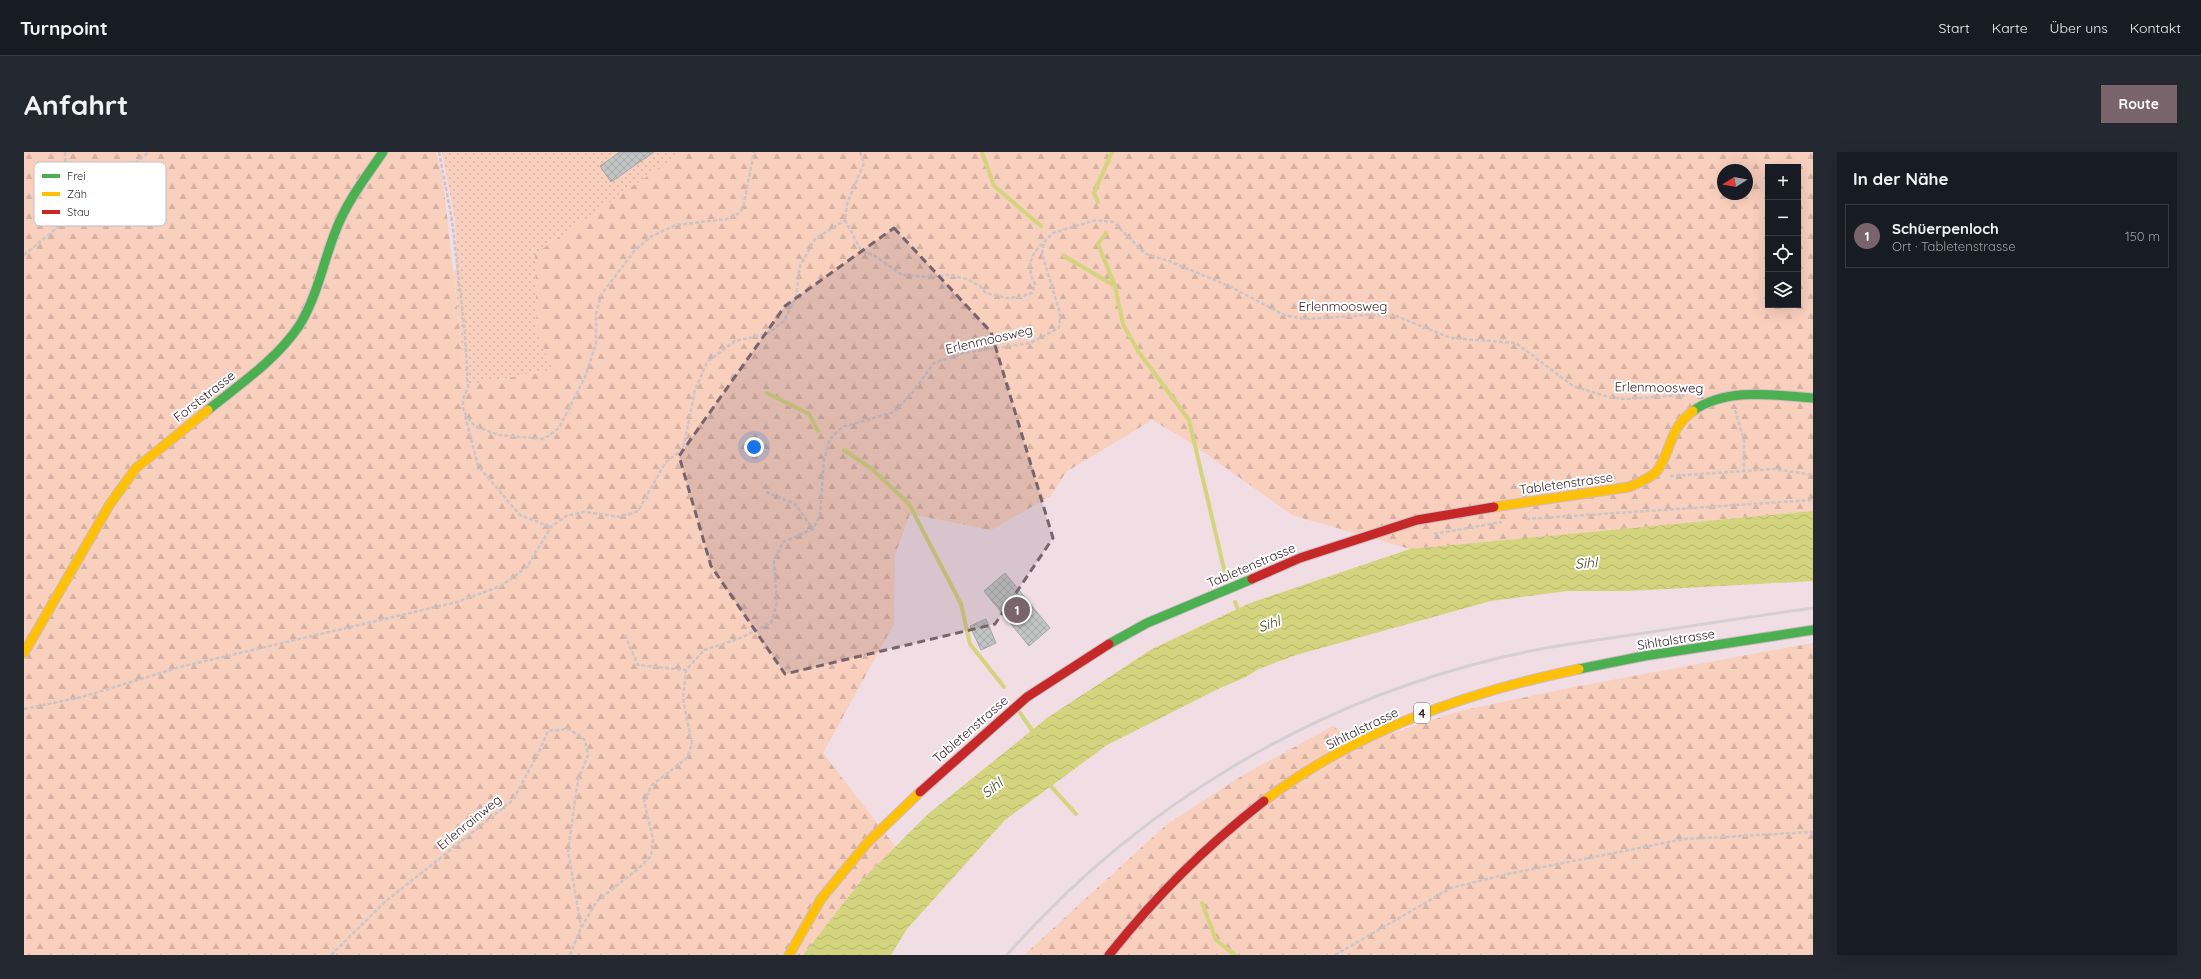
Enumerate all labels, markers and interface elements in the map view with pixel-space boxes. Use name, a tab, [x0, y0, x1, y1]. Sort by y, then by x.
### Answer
text: Turnpoint	[20, 16, 108, 40]
text: Start	[1938, 19, 1970, 37]
text: Karte	[1992, 19, 2028, 37]
text: Über uns	[2050, 19, 2108, 37]
text: Kontakt	[2130, 19, 2181, 37]
button: Route	[2101, 85, 2177, 123]
text: Anfahrt	[24, 87, 128, 122]
legend	[34, 162, 166, 226]
north arrow	[1717, 164, 1753, 200]
map controls	[1765, 164, 1801, 308]
button: +	[1765, 164, 1801, 200]
text: In der Nähe	[1853, 168, 1949, 189]
text: Frei	[67, 169, 86, 183]
text: Zäh	[67, 187, 87, 201]
button: −	[1765, 200, 1801, 236]
text: Stau	[67, 205, 90, 219]
text: Schüerpenloch	[1892, 219, 1999, 238]
text: 1	[1864, 228, 1870, 244]
text: 150 m	[2125, 228, 2160, 244]
button: locate	[1765, 236, 1801, 272]
text: Ort · Tabletenstrasse	[1892, 238, 2016, 254]
button: layers	[1765, 272, 1801, 308]
street label: Erlenmoosweg	[1299, 298, 1387, 314]
street label: Erlenmoosweg	[944, 321, 1034, 357]
street label: Forststrasse	[170, 367, 238, 425]
street label: Erlenmoosweg	[1614, 378, 1704, 396]
your location	[744, 437, 764, 457]
street label: Tabletenstrasse	[1518, 469, 1614, 497]
street label: Tabletenstrasse	[1204, 539, 1298, 591]
water label: Sihl	[1574, 553, 1599, 573]
pin: 1	[1004, 595, 1030, 625]
water label: Sihl	[1256, 611, 1284, 636]
street label: Sihltalstrasse	[1636, 625, 1716, 653]
street label: Tabletenstrasse	[929, 692, 1011, 766]
road number: 4	[1414, 703, 1430, 723]
street label: Sihltalstrasse	[1323, 704, 1401, 752]
water label: Sihl	[978, 773, 1008, 802]
street label: Erlenrainweg	[434, 791, 504, 853]

